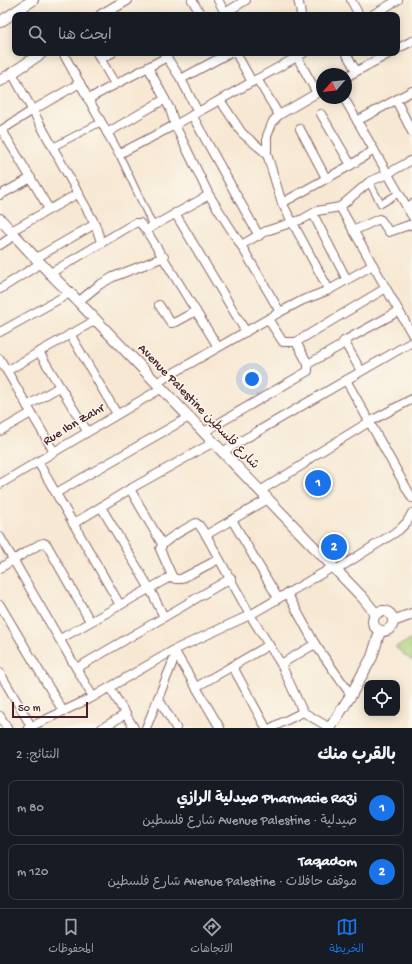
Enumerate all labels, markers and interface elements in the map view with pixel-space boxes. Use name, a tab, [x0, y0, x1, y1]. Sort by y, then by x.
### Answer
search box	[12, 12, 400, 56]
icon: search	[26, 23, 48, 45]
text: ابحث هنا	[58, 27, 112, 45]
north arrow	[316, 68, 352, 104]
street label: Avenue Palestine شارع فلسطين	[134, 341, 262, 473]
your location	[242, 369, 262, 389]
street label: Rue Ibn Zahr	[40, 400, 109, 449]
pin: 1	[305, 468, 331, 498]
pin: 2	[321, 532, 347, 562]
map controls	[364, 680, 400, 716]
button: locate	[364, 680, 400, 716]
scale bar	[12, 700, 88, 719]
text: 50 m	[18, 703, 40, 715]
text: بالقرب منك	[317, 746, 396, 766]
text: النتائج: 2	[16, 748, 60, 763]
text: Pharmacie Razi صيدلية الرازي	[177, 790, 357, 808]
text: 80 m	[17, 801, 44, 816]
text: 1	[379, 801, 385, 816]
text: صيدلية · Avenue Palestine شارع فلسطين	[142, 814, 357, 829]
text: Taqadom	[298, 853, 357, 871]
text: 120 m	[17, 865, 48, 880]
text: 2	[379, 865, 385, 880]
text: موقف حافلات · Avenue Palestine شارع فلسطين	[108, 875, 357, 890]
tab: المحفوظات	[48, 916, 94, 958]
tab: الاتجاهات	[190, 916, 233, 958]
tab: الخريطة	[329, 916, 364, 958]

